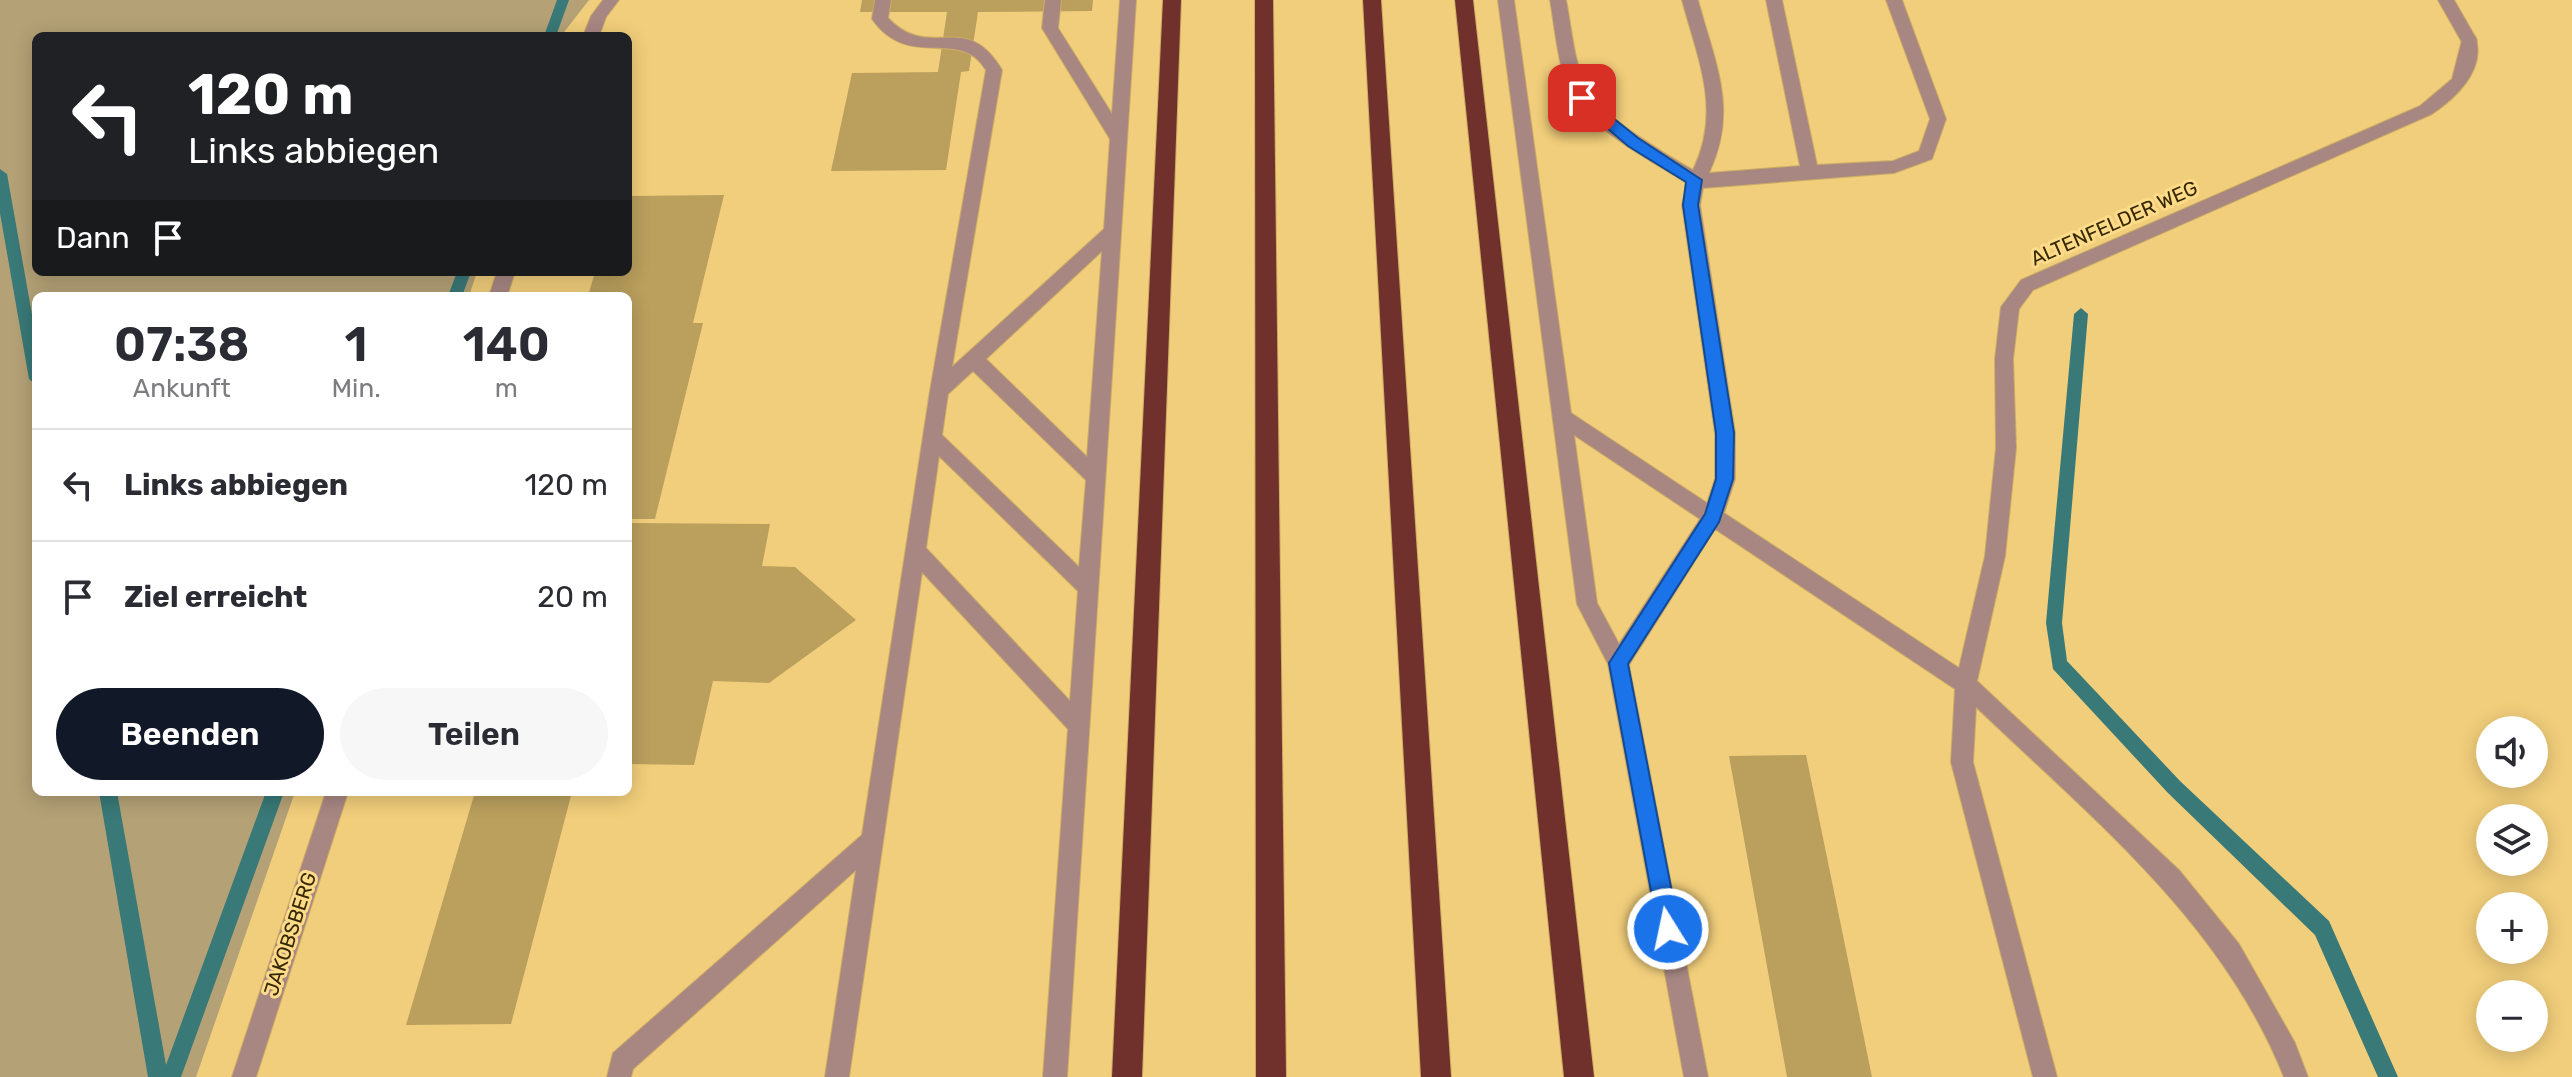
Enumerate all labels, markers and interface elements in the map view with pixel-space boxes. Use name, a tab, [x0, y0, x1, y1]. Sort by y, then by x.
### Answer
text: 120 m	[188, 62, 354, 128]
icon: left	[56, 64, 160, 168]
pin	[1548, 64, 1616, 132]
icon: arrive	[1560, 76, 1604, 120]
text: Links abbiegen	[188, 129, 439, 172]
street label: ALTENFELDER WEG	[2027, 175, 2201, 271]
icon: arrive	[146, 216, 190, 260]
text: Dann	[56, 220, 130, 256]
text: 07:38	[114, 316, 249, 373]
text: 1	[345, 316, 368, 373]
text: 140	[463, 316, 550, 373]
text: Ankunft	[133, 373, 231, 404]
text: Min.	[331, 373, 381, 404]
text: m	[495, 373, 518, 404]
icon: left	[56, 463, 100, 507]
text: Links abbiegen	[124, 467, 348, 503]
text: 120 m	[524, 467, 608, 503]
icon: arrive	[56, 575, 100, 619]
text: Ziel erreicht	[124, 579, 307, 615]
text: 20 m	[537, 579, 608, 615]
button: Beenden	[56, 688, 324, 780]
button: Teilen	[340, 688, 608, 780]
map controls	[2476, 716, 2548, 1052]
button: sound	[2476, 716, 2548, 788]
button: layers	[2476, 804, 2548, 876]
street label: JAKOBSBERG	[259, 869, 321, 999]
position arrow	[1626, 887, 1710, 971]
button: +	[2476, 892, 2548, 964]
button: −	[2476, 980, 2548, 1052]

